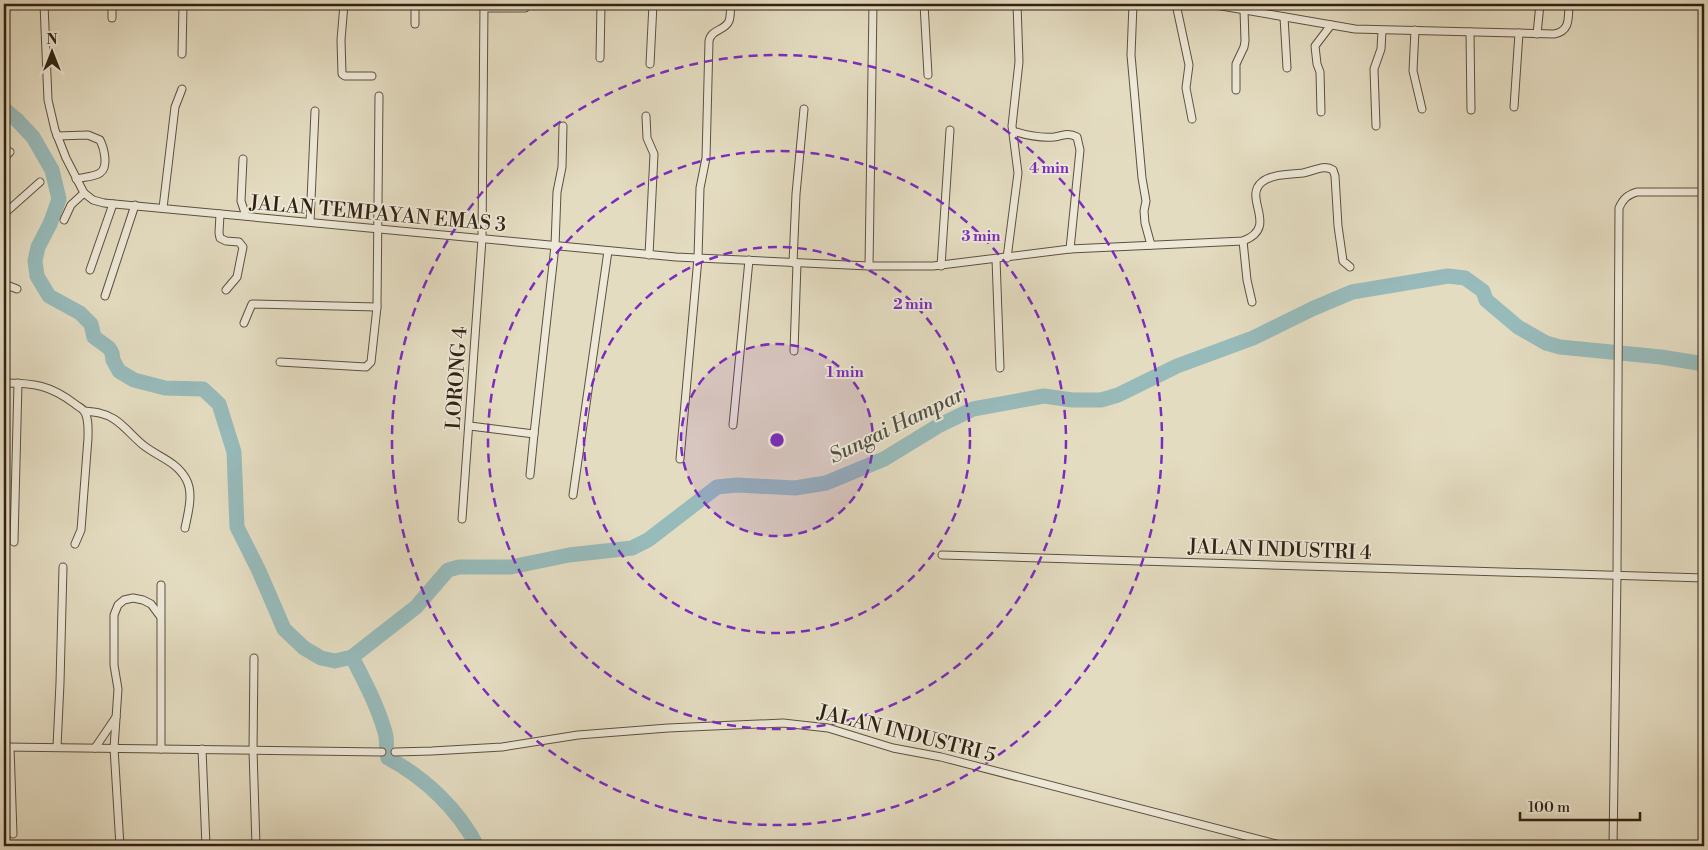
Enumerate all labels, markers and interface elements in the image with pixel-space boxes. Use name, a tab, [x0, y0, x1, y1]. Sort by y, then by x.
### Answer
north arrow	[28, 28, 78, 78]
text: N	[46, 31, 58, 49]
text: 4 min	[1029, 159, 1070, 178]
street label: JALAN TEMPAYAN EMAS 3	[248, 191, 507, 238]
text: 3 min	[961, 227, 1001, 246]
text: 2 min	[893, 295, 933, 314]
street label: LORONG 4	[441, 326, 474, 430]
text: 1 min	[826, 363, 864, 382]
water label: Sungai Hampar	[825, 382, 969, 470]
centre of rings	[768, 431, 786, 449]
street label: JALAN INDUSTRI 4	[1187, 535, 1372, 566]
street label: JALAN INDUSTRI 5	[814, 700, 998, 769]
scale bar	[1520, 790, 1640, 822]
text: 100 m	[1528, 798, 1570, 817]

